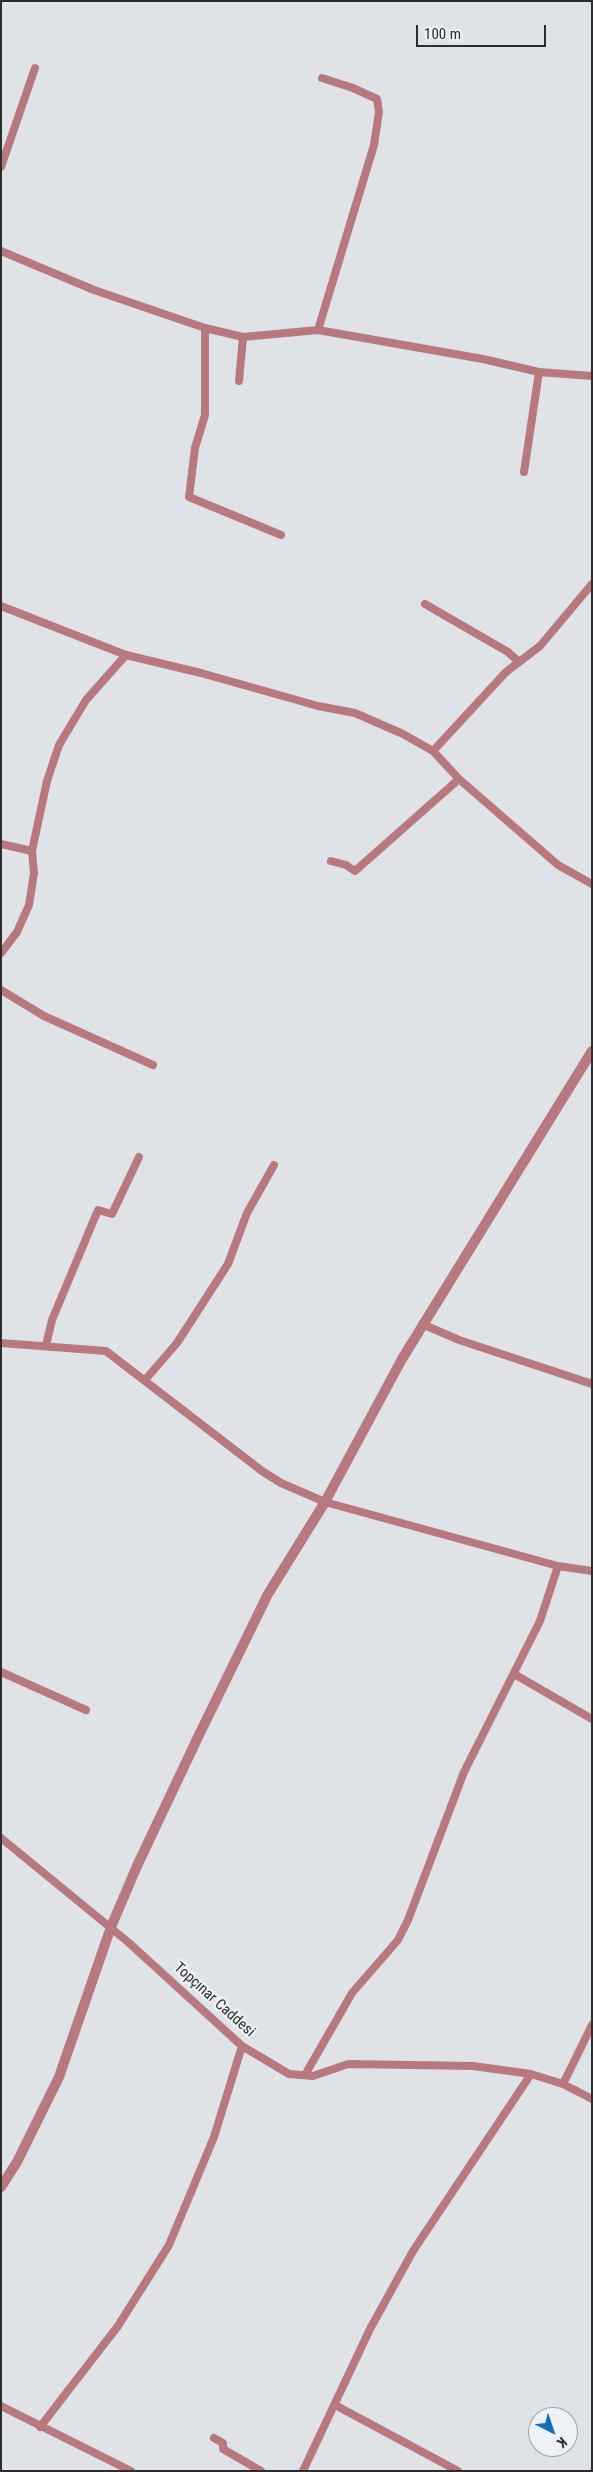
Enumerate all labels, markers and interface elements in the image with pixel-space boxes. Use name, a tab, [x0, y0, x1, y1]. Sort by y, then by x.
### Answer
scale bar	[418, 15, 548, 47]
text: 100 m	[424, 25, 461, 43]
street label: Topçınar Caddesi	[170, 1959, 258, 2041]
north arrow	[528, 2407, 578, 2457]
text: K	[554, 2434, 570, 2451]

